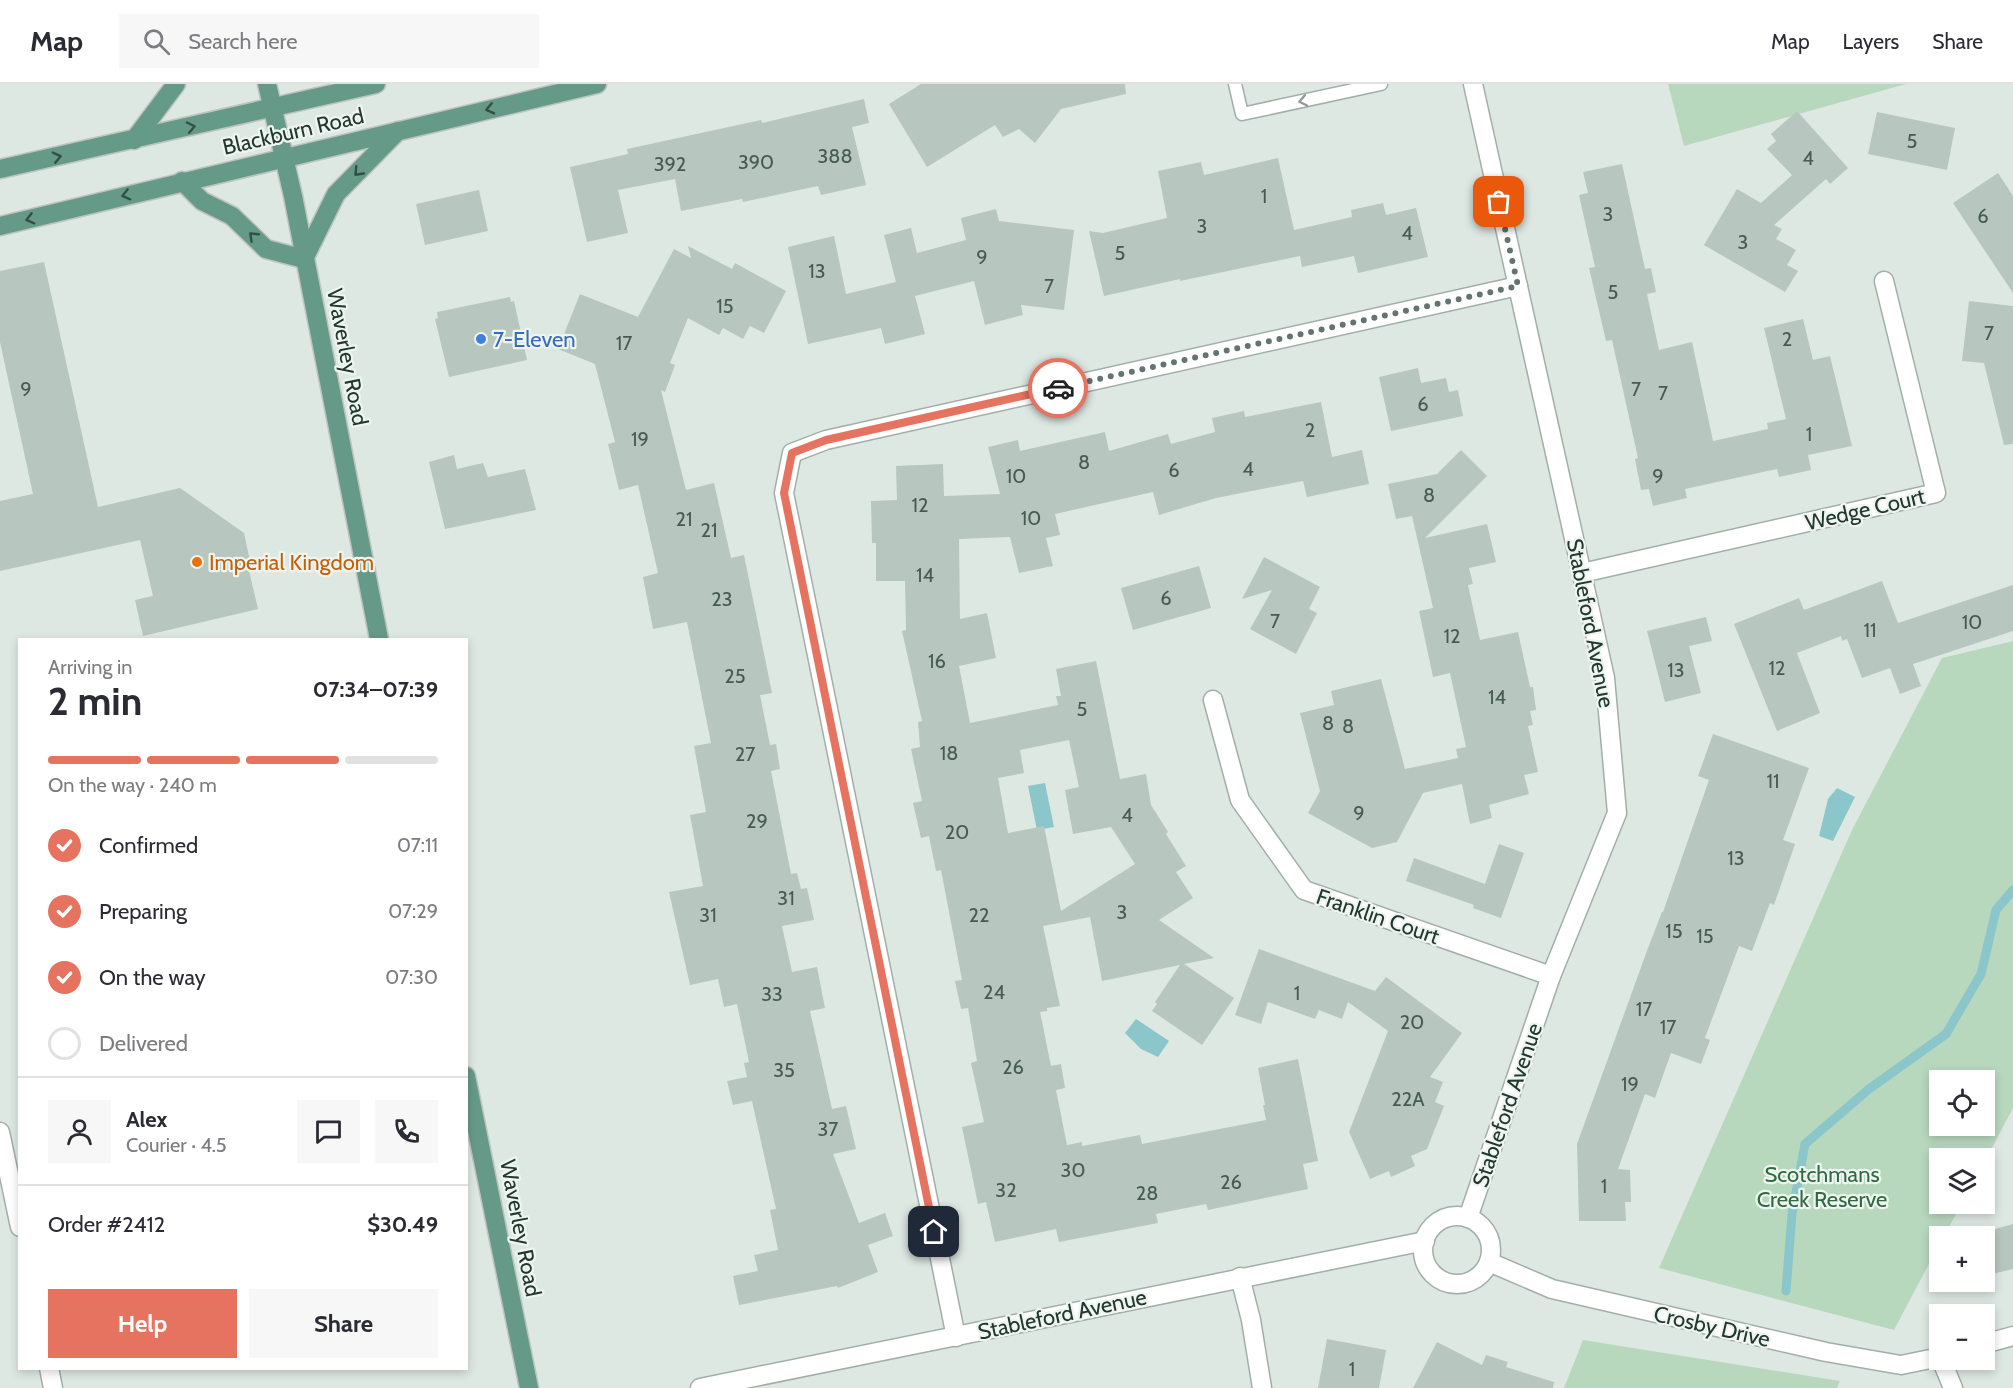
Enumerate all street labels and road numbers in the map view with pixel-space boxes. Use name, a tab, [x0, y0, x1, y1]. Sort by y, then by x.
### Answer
street label: Blackburn Road	[220, 102, 366, 161]
street label: Waverley Road	[321, 286, 374, 428]
street label: Wedge Court	[1803, 482, 1928, 536]
street label: Stableford Avenue	[1561, 536, 1620, 710]
street label: Franklin Court	[1313, 883, 1443, 950]
street label: Stableford Avenue	[1467, 1020, 1548, 1191]
street label: Waverley Road	[494, 1157, 547, 1299]
street label: Stableford Avenue	[975, 1283, 1149, 1346]
street label: Crosby Drive	[1651, 1300, 1773, 1353]

